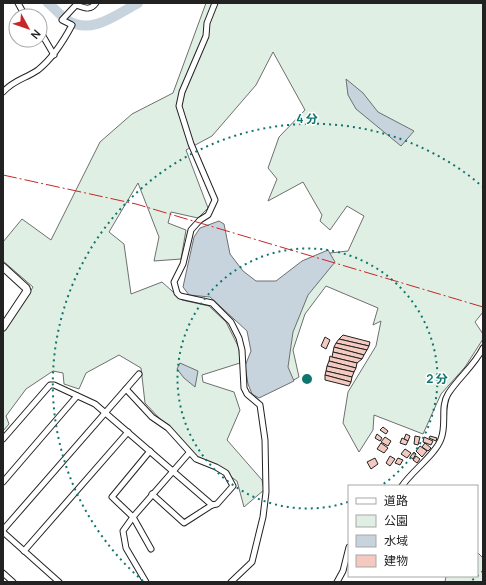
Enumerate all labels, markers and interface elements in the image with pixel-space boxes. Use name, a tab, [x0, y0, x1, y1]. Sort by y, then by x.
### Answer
north arrow	[8, 8, 48, 48]
text: N	[28, 27, 44, 43]
text: 4 分	[296, 110, 318, 127]
text: 2 分	[426, 370, 448, 387]
centre of rings	[300, 372, 314, 386]
legend	[348, 485, 478, 577]
text: 道路	[384, 492, 408, 509]
text: 公園	[384, 512, 408, 529]
text: 水域	[384, 532, 408, 549]
text: 建物	[384, 552, 408, 569]

